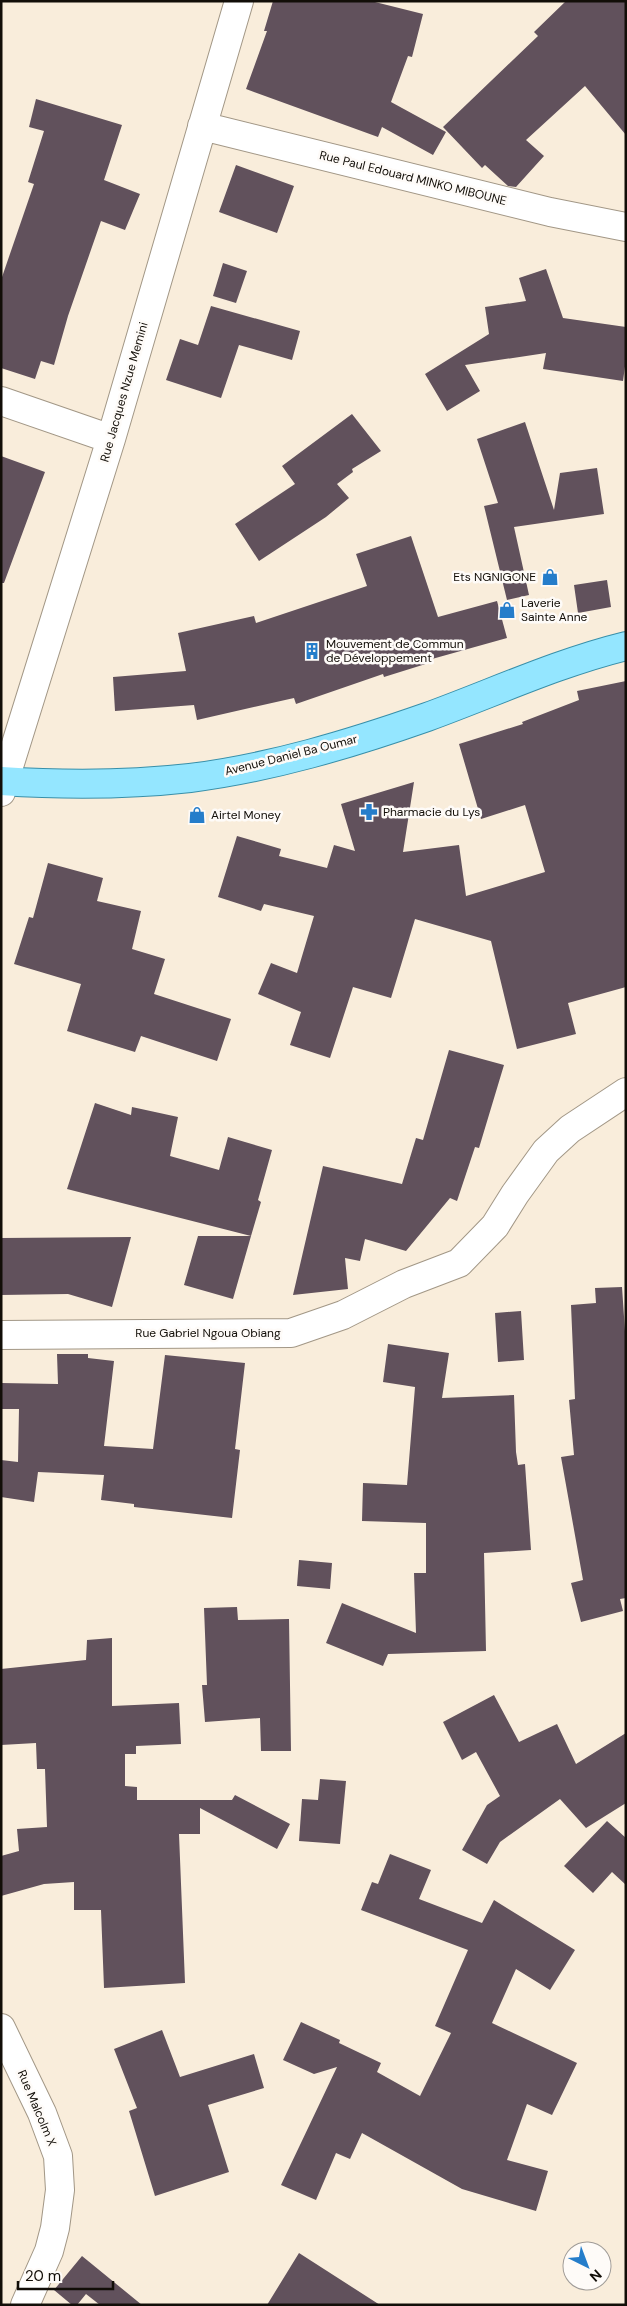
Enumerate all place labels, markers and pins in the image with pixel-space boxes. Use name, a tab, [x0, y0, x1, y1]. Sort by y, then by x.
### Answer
shop icon: Ets NGNIGONE	[540, 567, 560, 587]
place label: Ets NGNIGONE	[453, 569, 536, 585]
place label: Laverie Sainte Anne	[521, 595, 588, 625]
shop icon: Laverie Sainte Anne	[497, 600, 517, 620]
place label: Mouvement de Commun de Développement	[326, 636, 464, 666]
building icon: Mouvement de Commun de Développement	[302, 641, 322, 661]
pharmacy icon: Pharmacie du Lys	[359, 802, 379, 822]
place label: Pharmacie du Lys	[383, 804, 480, 820]
shop icon: Airtel Money	[187, 805, 207, 825]
place label: Airtel Money	[211, 807, 281, 823]

